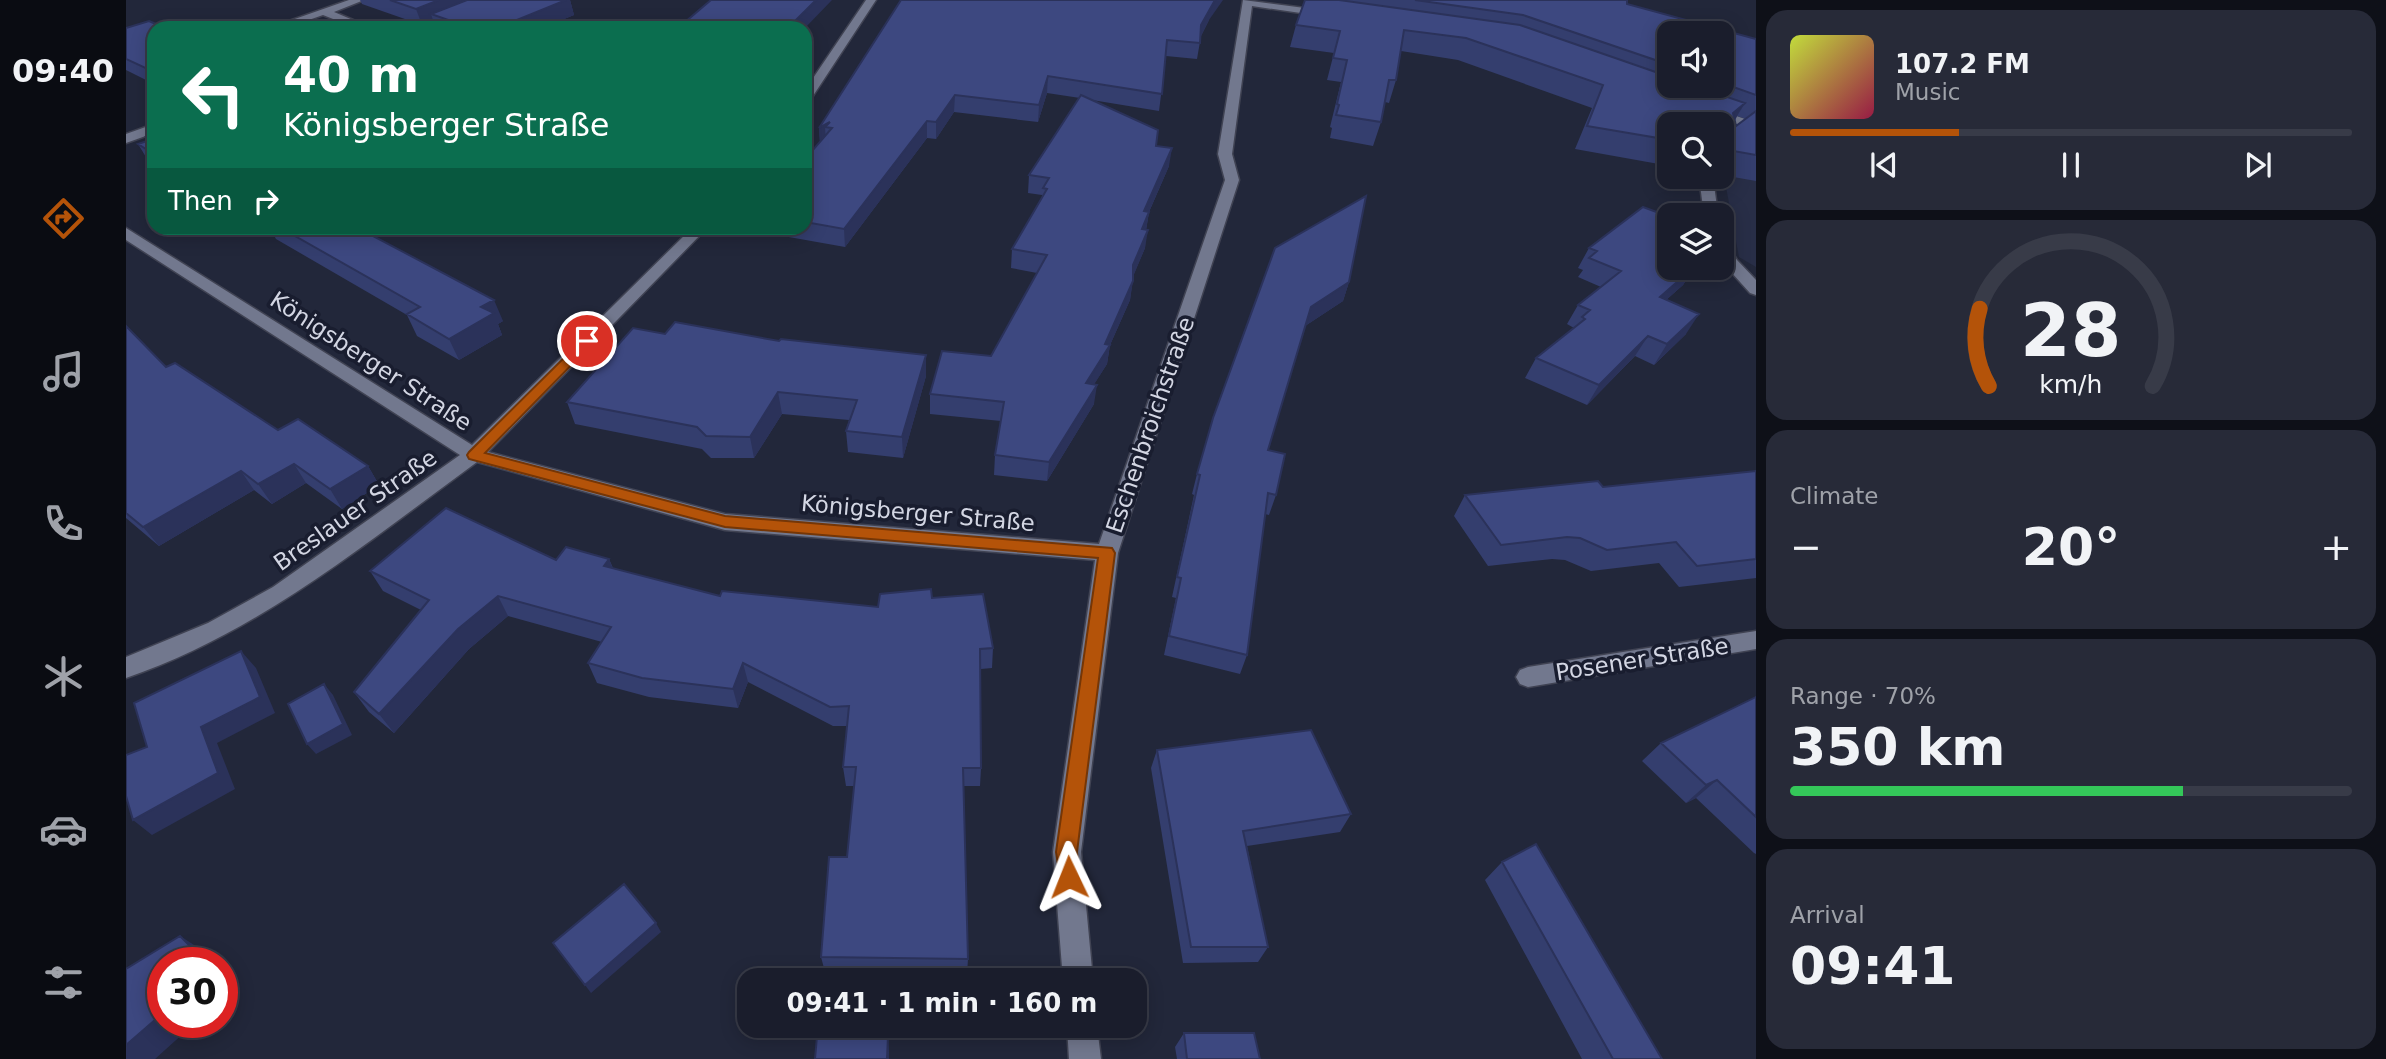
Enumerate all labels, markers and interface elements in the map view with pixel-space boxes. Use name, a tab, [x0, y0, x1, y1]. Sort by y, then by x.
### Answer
map controls	[1657, 21, 1734, 280]
button: sound	[1657, 21, 1734, 98]
text: 40 m	[283, 47, 419, 104]
icon: left	[168, 49, 259, 140]
text: 107.2 FM	[1895, 49, 2030, 79]
text: 09:40	[12, 52, 114, 90]
text: Music	[1895, 79, 1960, 105]
text: Königsberger Straße	[283, 106, 610, 144]
button: search	[1657, 112, 1734, 189]
icon: previous	[1865, 146, 1903, 184]
icon: pause	[2052, 146, 2090, 184]
icon: next	[2239, 146, 2277, 184]
icon: right	[247, 182, 285, 220]
text: Then	[168, 186, 233, 216]
icon: directions	[39, 194, 88, 243]
button: layers	[1657, 203, 1734, 280]
street label: Königsberger Straße	[266, 286, 476, 436]
text: 28	[2020, 288, 2122, 373]
pin	[557, 311, 617, 371]
street label: Eschenbroichstraße	[1101, 314, 1199, 536]
icon: arrive	[568, 322, 606, 360]
icon: music	[39, 347, 88, 396]
text: km/h	[2039, 369, 2103, 398]
street label: Breslauer Straße	[269, 444, 441, 576]
text: Climate	[1790, 483, 1879, 509]
street label: Königsberger Straße	[800, 490, 1036, 536]
icon: phone	[39, 499, 88, 548]
text: 20°	[2022, 517, 2120, 577]
text: −	[1790, 525, 1822, 569]
text: +	[2320, 525, 2352, 569]
street label: Posener Straße	[1554, 633, 1730, 685]
icon: climate	[39, 652, 88, 701]
text: Range · 70%	[1790, 683, 1936, 709]
text: 350 km	[1790, 717, 2005, 777]
icon: car	[39, 805, 88, 854]
position arrow	[1032, 840, 1106, 914]
text: Arrival	[1790, 902, 1865, 928]
text: 09:41	[1790, 936, 1956, 996]
speed limit sign: 30	[147, 947, 238, 1038]
icon: filters	[39, 958, 88, 1007]
text: 09:41 · 1 min · 160 m	[787, 988, 1097, 1018]

